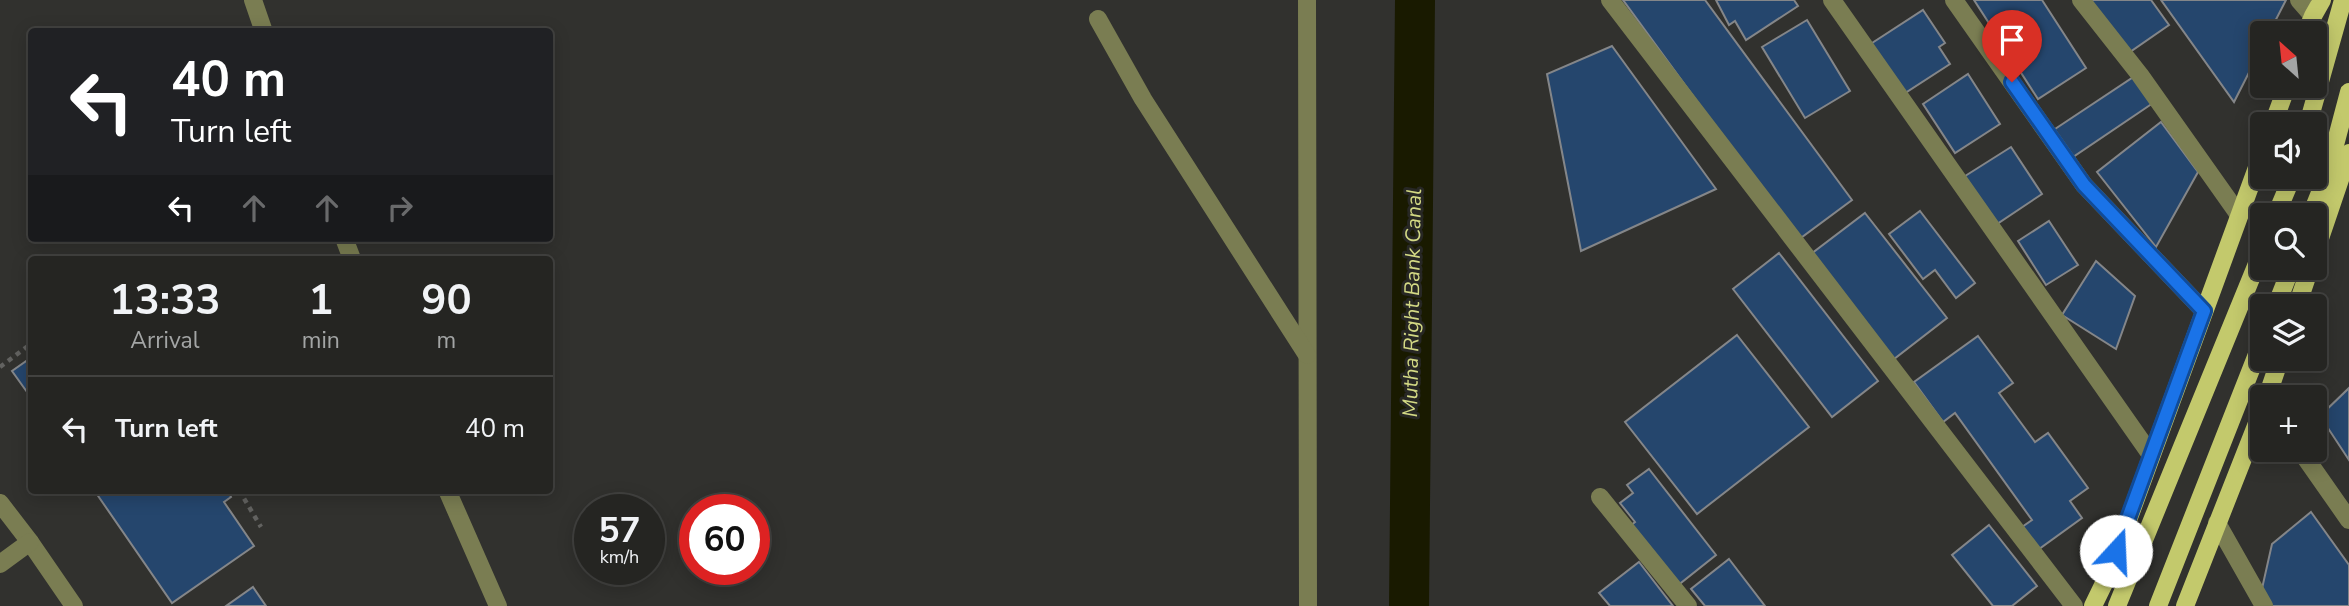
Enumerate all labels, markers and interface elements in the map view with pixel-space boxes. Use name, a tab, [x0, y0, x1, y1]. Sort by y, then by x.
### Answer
pin	[1982, 10, 2042, 82]
icon: arrive	[1993, 21, 2031, 59]
north arrow	[2250, 21, 2328, 98]
map controls	[2250, 21, 2327, 462]
text: 40 m	[171, 46, 286, 113]
icon: left	[56, 56, 147, 147]
text: Turn left	[171, 110, 291, 153]
button: sound	[2250, 112, 2327, 189]
water label: Mutha Right Bank Canal	[1396, 188, 1428, 418]
icon: left	[162, 189, 200, 227]
icon: ahead	[235, 189, 273, 227]
icon: ahead	[308, 189, 346, 227]
icon: right	[381, 189, 419, 227]
button: search	[2250, 203, 2327, 280]
text: 13:33	[109, 272, 221, 329]
text: 1	[308, 272, 333, 329]
text: 90	[421, 272, 472, 329]
button: layers	[2250, 294, 2327, 371]
text: Arrival	[130, 325, 200, 356]
text: min	[302, 325, 340, 356]
text: m	[437, 325, 456, 356]
button: +	[2250, 385, 2327, 462]
icon: left	[56, 410, 94, 448]
text: Turn left	[115, 411, 218, 446]
text: 40 m	[465, 411, 525, 446]
speed limit sign: 60	[679, 494, 770, 585]
text: 57	[598, 507, 641, 554]
position arrow	[2079, 514, 2153, 588]
text: km/h	[600, 545, 639, 569]

